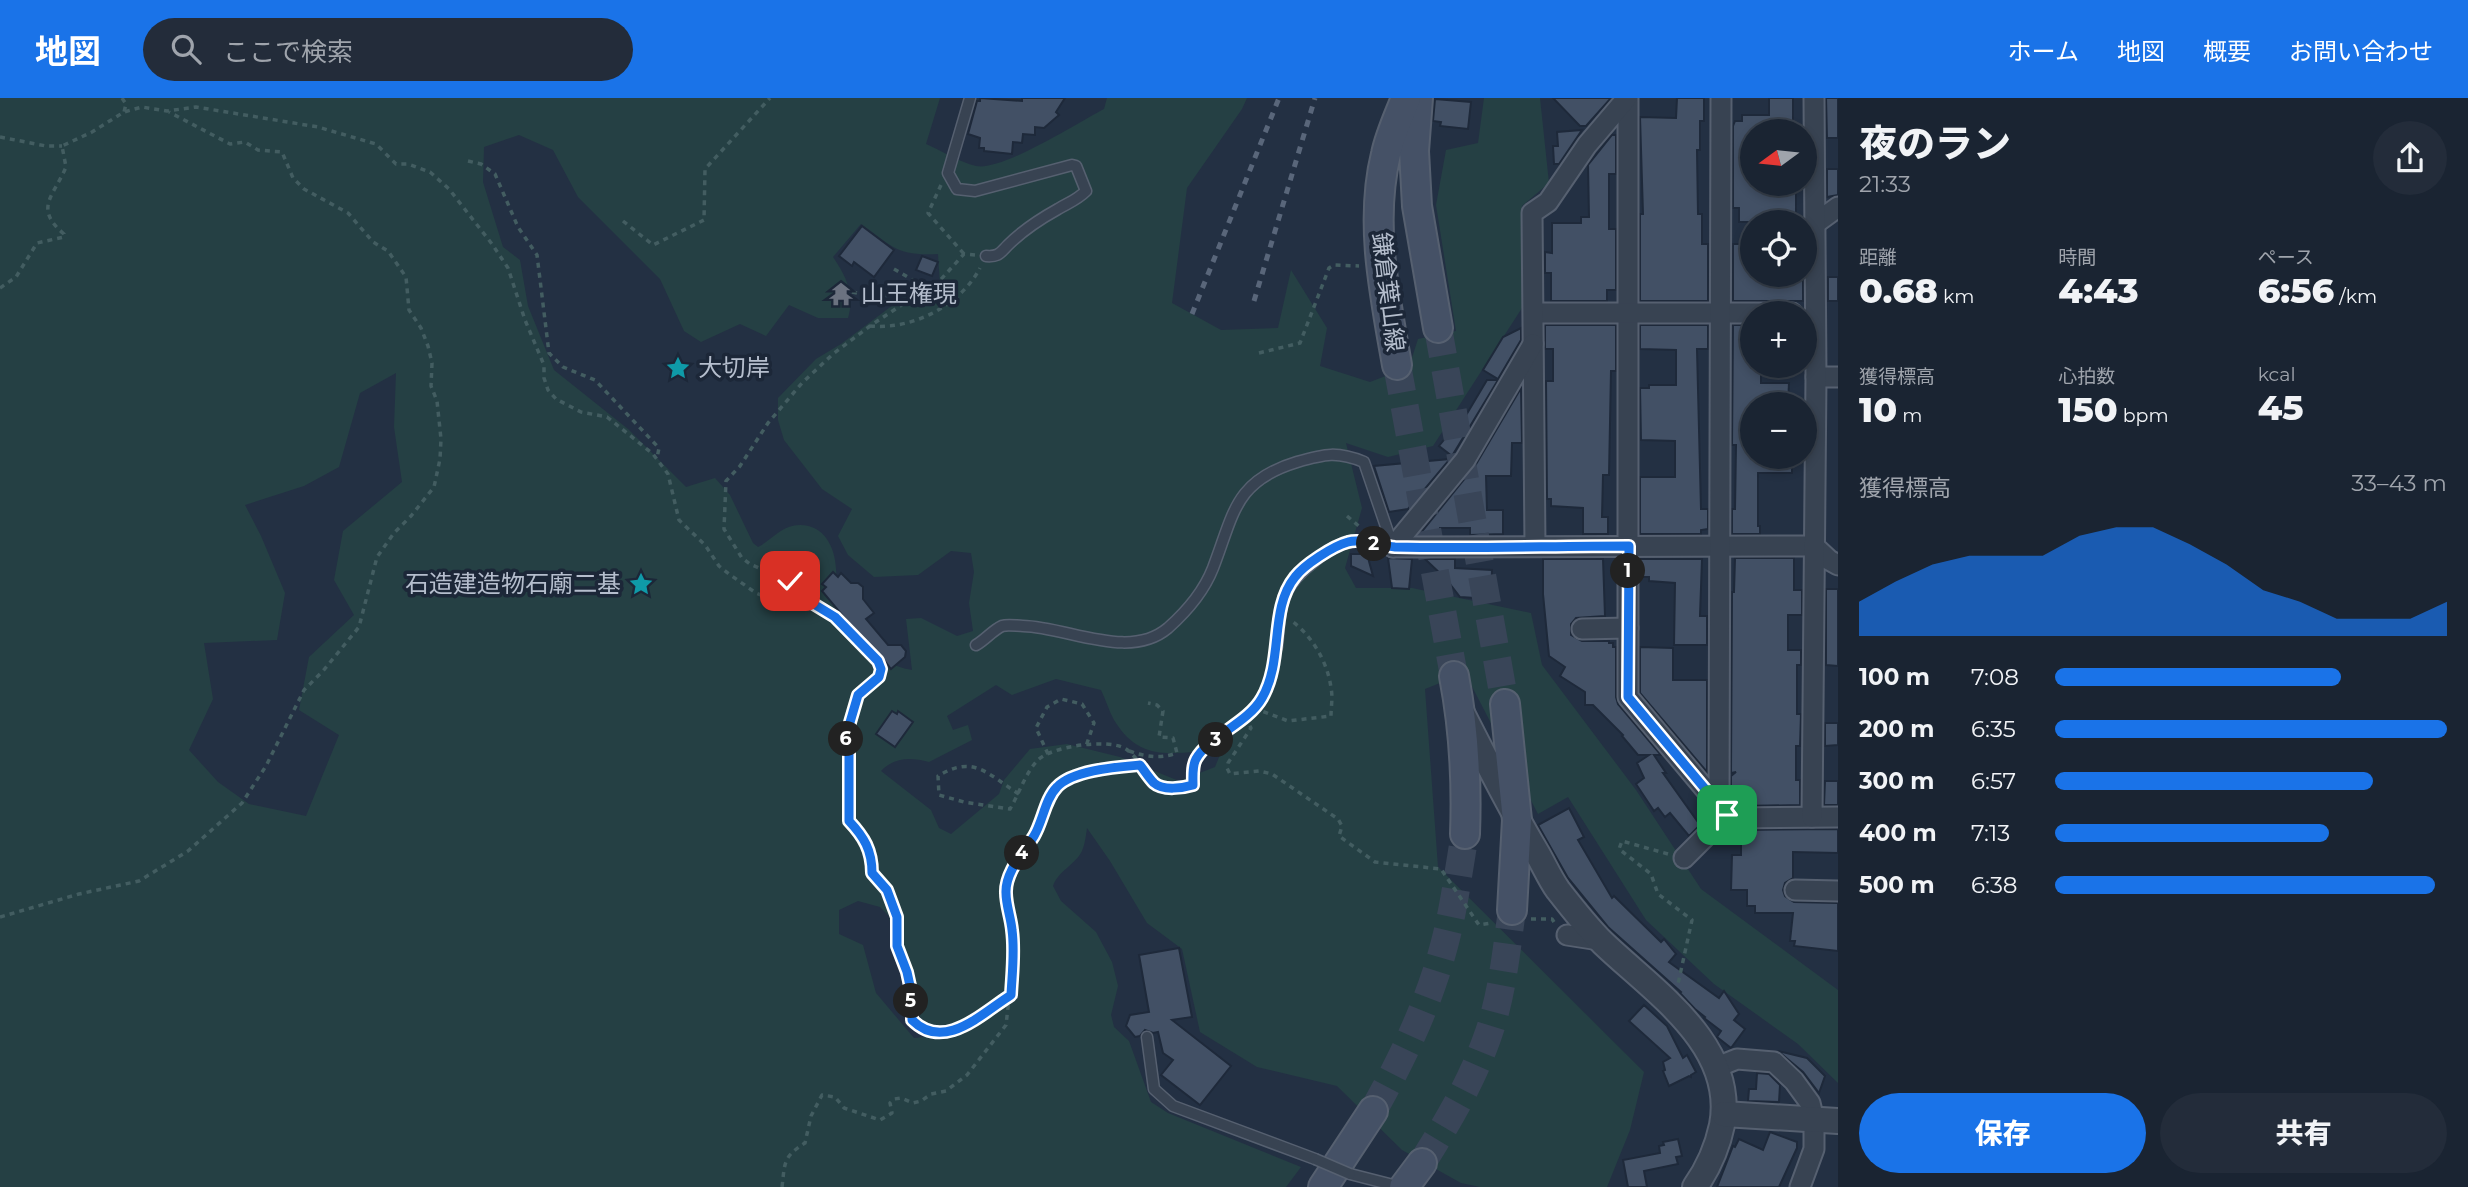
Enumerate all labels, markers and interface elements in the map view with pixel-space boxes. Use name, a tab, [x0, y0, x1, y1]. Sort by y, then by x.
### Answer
search box	[143, 18, 633, 81]
icon: search	[167, 30, 205, 68]
text: 地図	[35, 31, 101, 71]
text: ここで検索	[223, 36, 353, 68]
text: ホーム	[2008, 37, 2079, 66]
text: 地図	[2117, 37, 2165, 66]
text: 概要	[2203, 37, 2251, 66]
text: お問い合わせ	[2289, 37, 2433, 66]
north arrow	[1740, 119, 1816, 196]
map controls	[1740, 119, 1817, 469]
text: 夜のラン	[1859, 120, 2011, 167]
button: share	[2373, 121, 2447, 195]
text: 21:33	[1859, 170, 1911, 198]
button: locate	[1740, 210, 1817, 287]
street label: 鎌倉葉山線	[1367, 231, 1410, 353]
text: 距離	[1859, 246, 1897, 269]
text: 時間	[2058, 246, 2096, 269]
text: ペース	[2258, 246, 2314, 269]
text: 0.68	[1859, 269, 1938, 312]
text: 4:43	[2058, 269, 2139, 312]
text: 6:56	[2258, 269, 2334, 312]
place label: 山王権現	[861, 279, 957, 308]
temple icon: 山王権現	[827, 280, 855, 308]
text: km	[1938, 285, 1974, 308]
text: /km	[2334, 285, 2377, 308]
button: +	[1740, 301, 1817, 378]
place label: 大切岸	[698, 353, 770, 382]
place icon: 大切岸	[664, 354, 692, 382]
text: kcal	[2258, 363, 2296, 386]
text: 獲得標高	[1859, 365, 1935, 388]
text: 心拍数	[2058, 365, 2115, 388]
text: 45	[2258, 386, 2303, 429]
text: 10	[1859, 388, 1897, 431]
text: 150	[2058, 388, 2118, 431]
button: −	[1740, 392, 1817, 469]
text: m	[1897, 404, 1922, 427]
text: bpm	[2118, 404, 2169, 427]
text: 33–43 m	[2351, 469, 2447, 497]
text: 獲得標高	[1859, 474, 1951, 502]
pin: 2	[1356, 526, 1392, 562]
text: 2	[1368, 532, 1379, 555]
pin	[760, 551, 820, 611]
pin: 1	[1610, 554, 1646, 588]
text: 1	[1624, 559, 1631, 582]
icon: check	[771, 562, 809, 600]
place label: 石造建造物石廟二基	[405, 569, 621, 598]
place icon: 石造建造物石廟二基	[627, 570, 655, 598]
text: 100 m	[1859, 663, 1930, 691]
text: 7:08	[1971, 663, 2019, 691]
text: 200 m	[1859, 715, 1934, 743]
text: 6:35	[1971, 715, 2016, 743]
pin: 6	[828, 722, 864, 756]
pin: 3	[1198, 722, 1234, 758]
text: 6	[839, 727, 852, 750]
text: 3	[1210, 728, 1221, 751]
text: 300 m	[1859, 767, 1935, 795]
text: 6:57	[1971, 767, 2016, 795]
pin	[1697, 785, 1757, 845]
icon: arrive	[1708, 796, 1746, 834]
text: 400 m	[1859, 819, 1937, 847]
text: 7:13	[1971, 819, 2010, 847]
pin: 4	[1004, 836, 1040, 870]
text: 4	[1015, 841, 1028, 864]
text: 500 m	[1859, 871, 1935, 899]
text: 6:38	[1971, 871, 2018, 899]
pin: 5	[894, 984, 928, 1018]
text: 5	[905, 989, 916, 1012]
button: 保存	[1859, 1093, 2146, 1173]
button: 共有	[2160, 1093, 2447, 1173]

